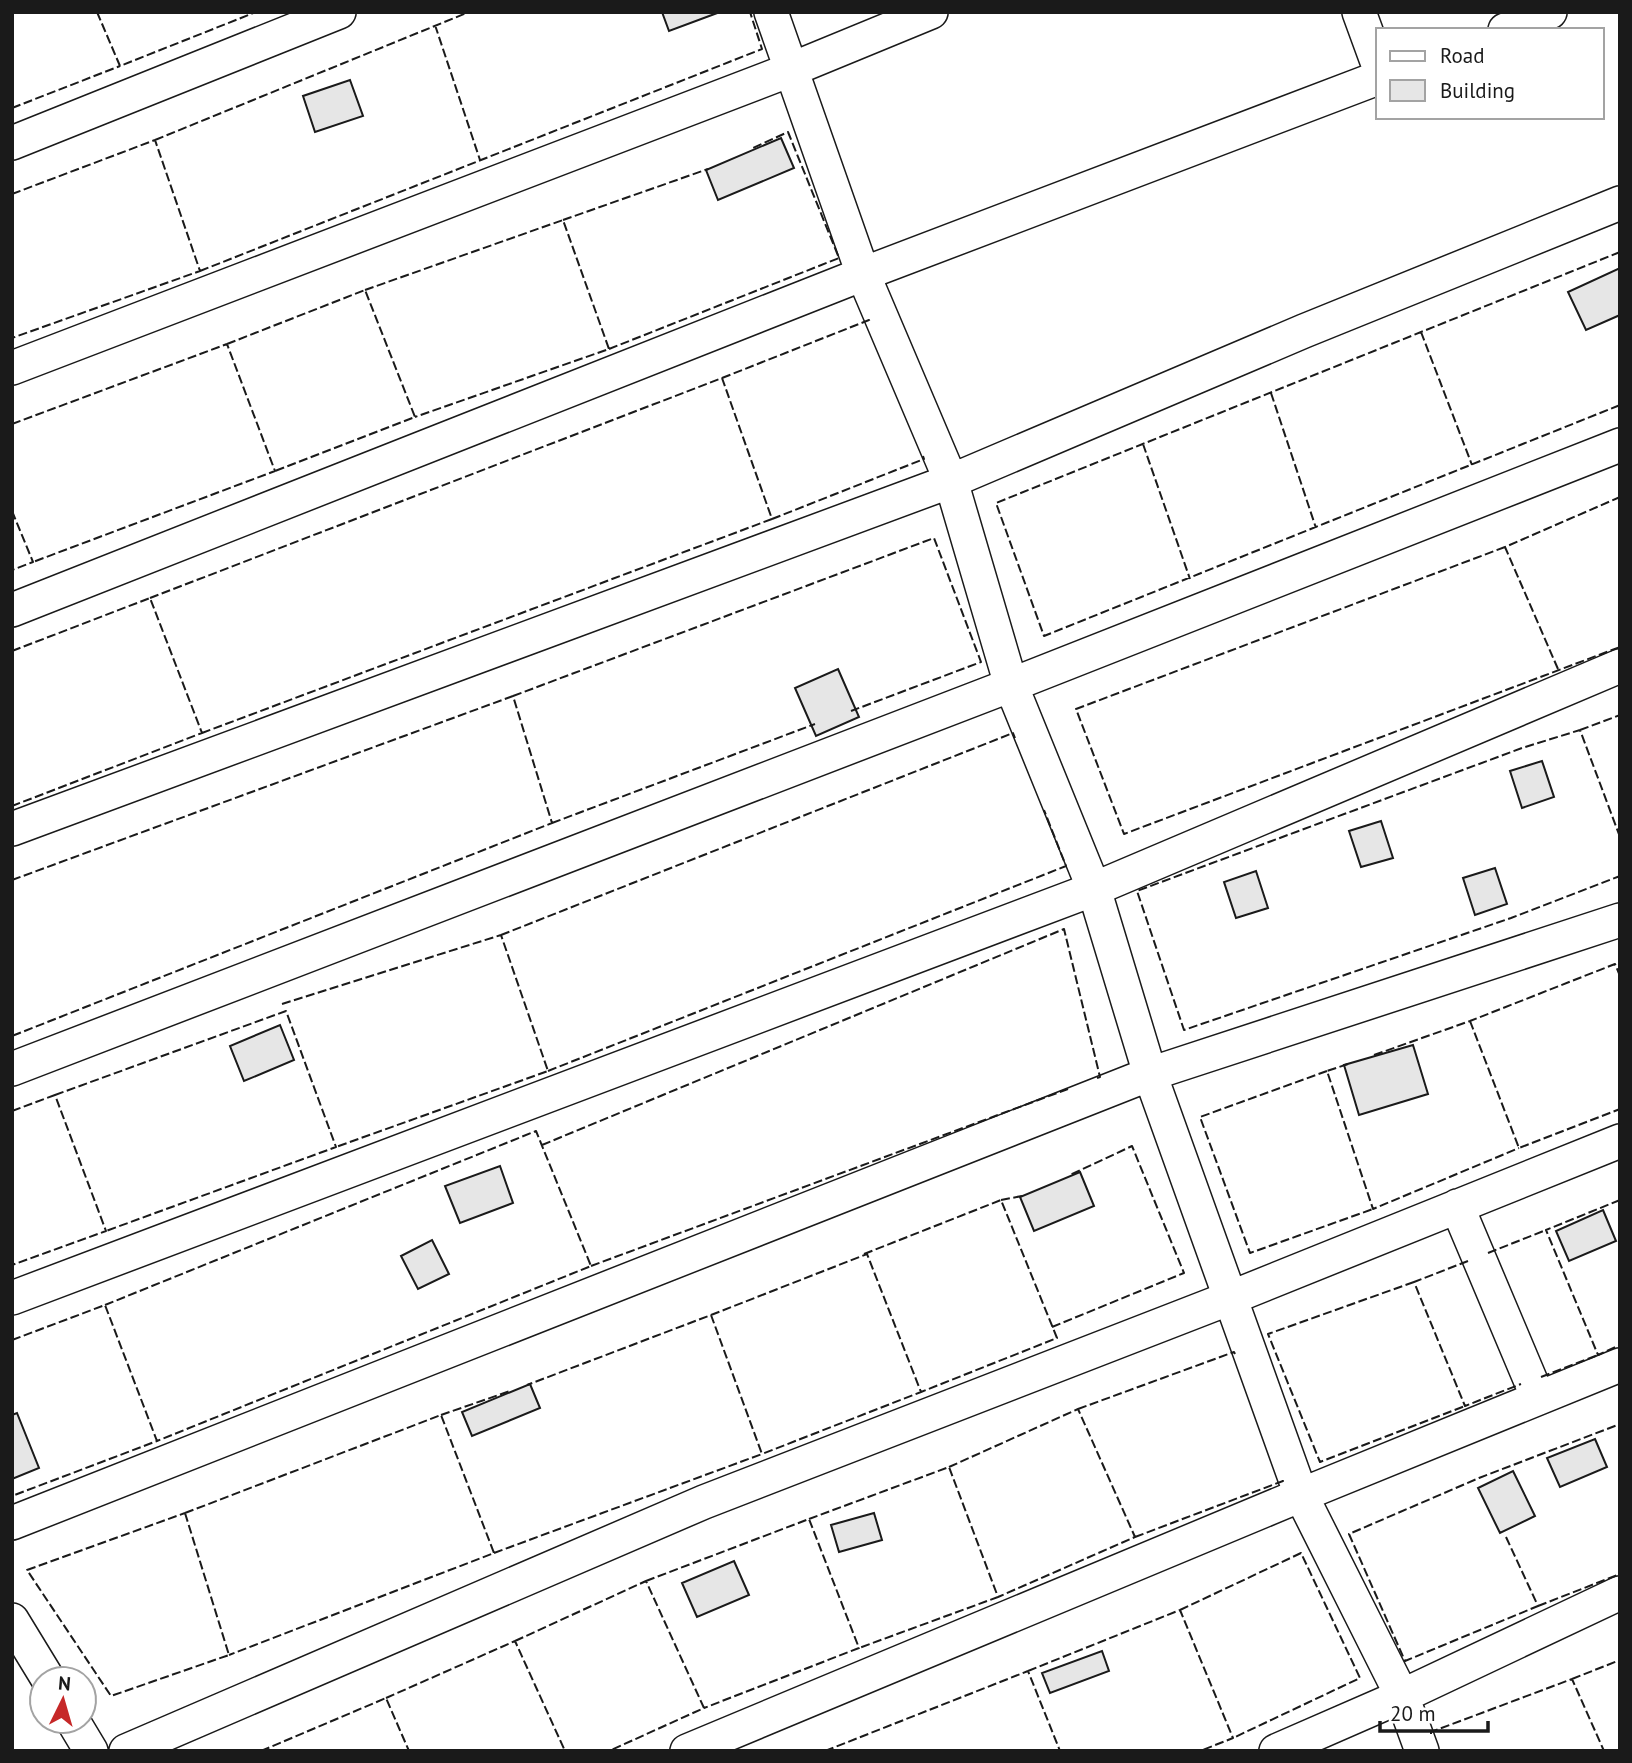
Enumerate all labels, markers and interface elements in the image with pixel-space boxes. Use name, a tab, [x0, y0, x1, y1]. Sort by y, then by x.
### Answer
legend	[1376, 28, 1604, 119]
text: Road	[1440, 42, 1484, 69]
text: Building	[1440, 77, 1515, 104]
north arrow	[28, 1665, 98, 1735]
text: N	[57, 1671, 72, 1696]
scale bar	[1380, 1690, 1488, 1734]
text: 20 m	[1390, 1700, 1436, 1727]

